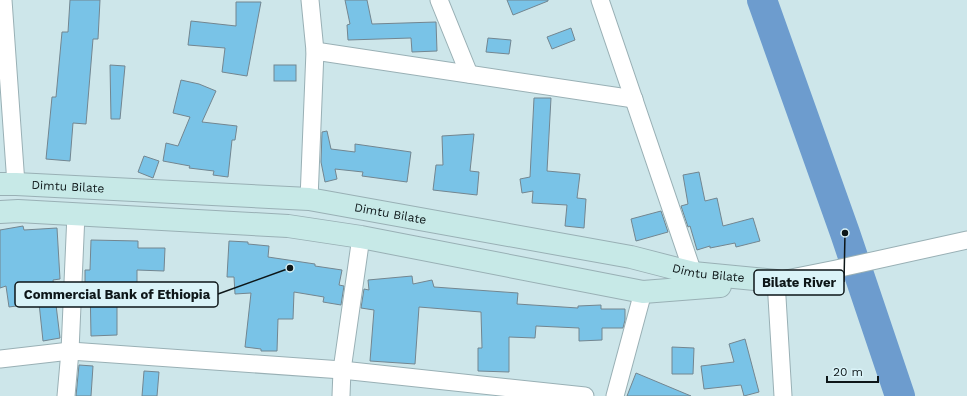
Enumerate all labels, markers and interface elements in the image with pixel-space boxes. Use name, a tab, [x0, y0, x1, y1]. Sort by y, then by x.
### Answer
street label: Dimtu Bilate	[31, 178, 105, 196]
street label: Dimtu Bilate	[353, 200, 428, 227]
street label: Dimtu Bilate	[671, 261, 745, 285]
callout: Bilate River	[754, 270, 844, 295]
text: Bilate River	[762, 275, 837, 290]
callout: Commercial Bank of Ethiopia	[15, 282, 218, 307]
text: Commercial Bank of Ethiopia	[24, 287, 211, 302]
scale bar	[827, 358, 878, 384]
text: 20 m	[833, 365, 863, 379]

